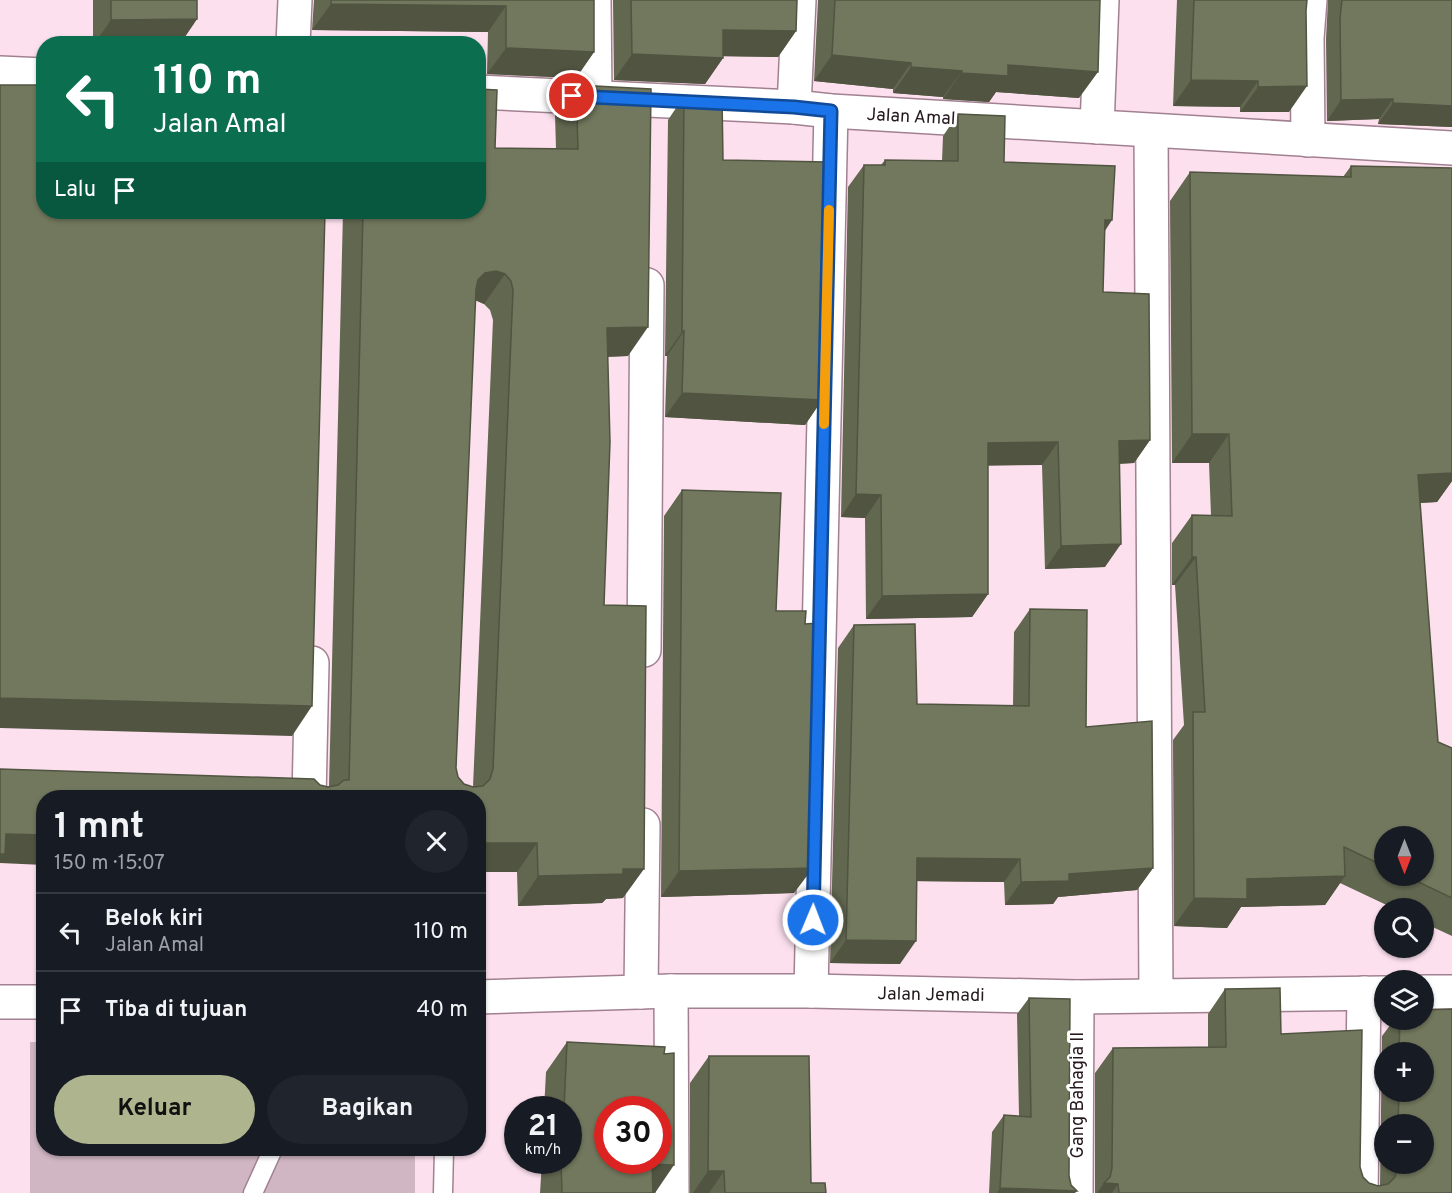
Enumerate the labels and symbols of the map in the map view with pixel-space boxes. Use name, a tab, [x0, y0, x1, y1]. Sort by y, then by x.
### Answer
pin	[546, 70, 597, 121]
street label: Jalan Amal	[866, 104, 956, 131]
north arrow	[1374, 826, 1434, 886]
position arrow	[781, 888, 845, 952]
street label: Jalan Jemadi	[877, 983, 985, 1008]
street label: Gang Bahagia II	[1067, 1032, 1090, 1158]
speed limit sign: 30	[594, 1096, 672, 1174]

